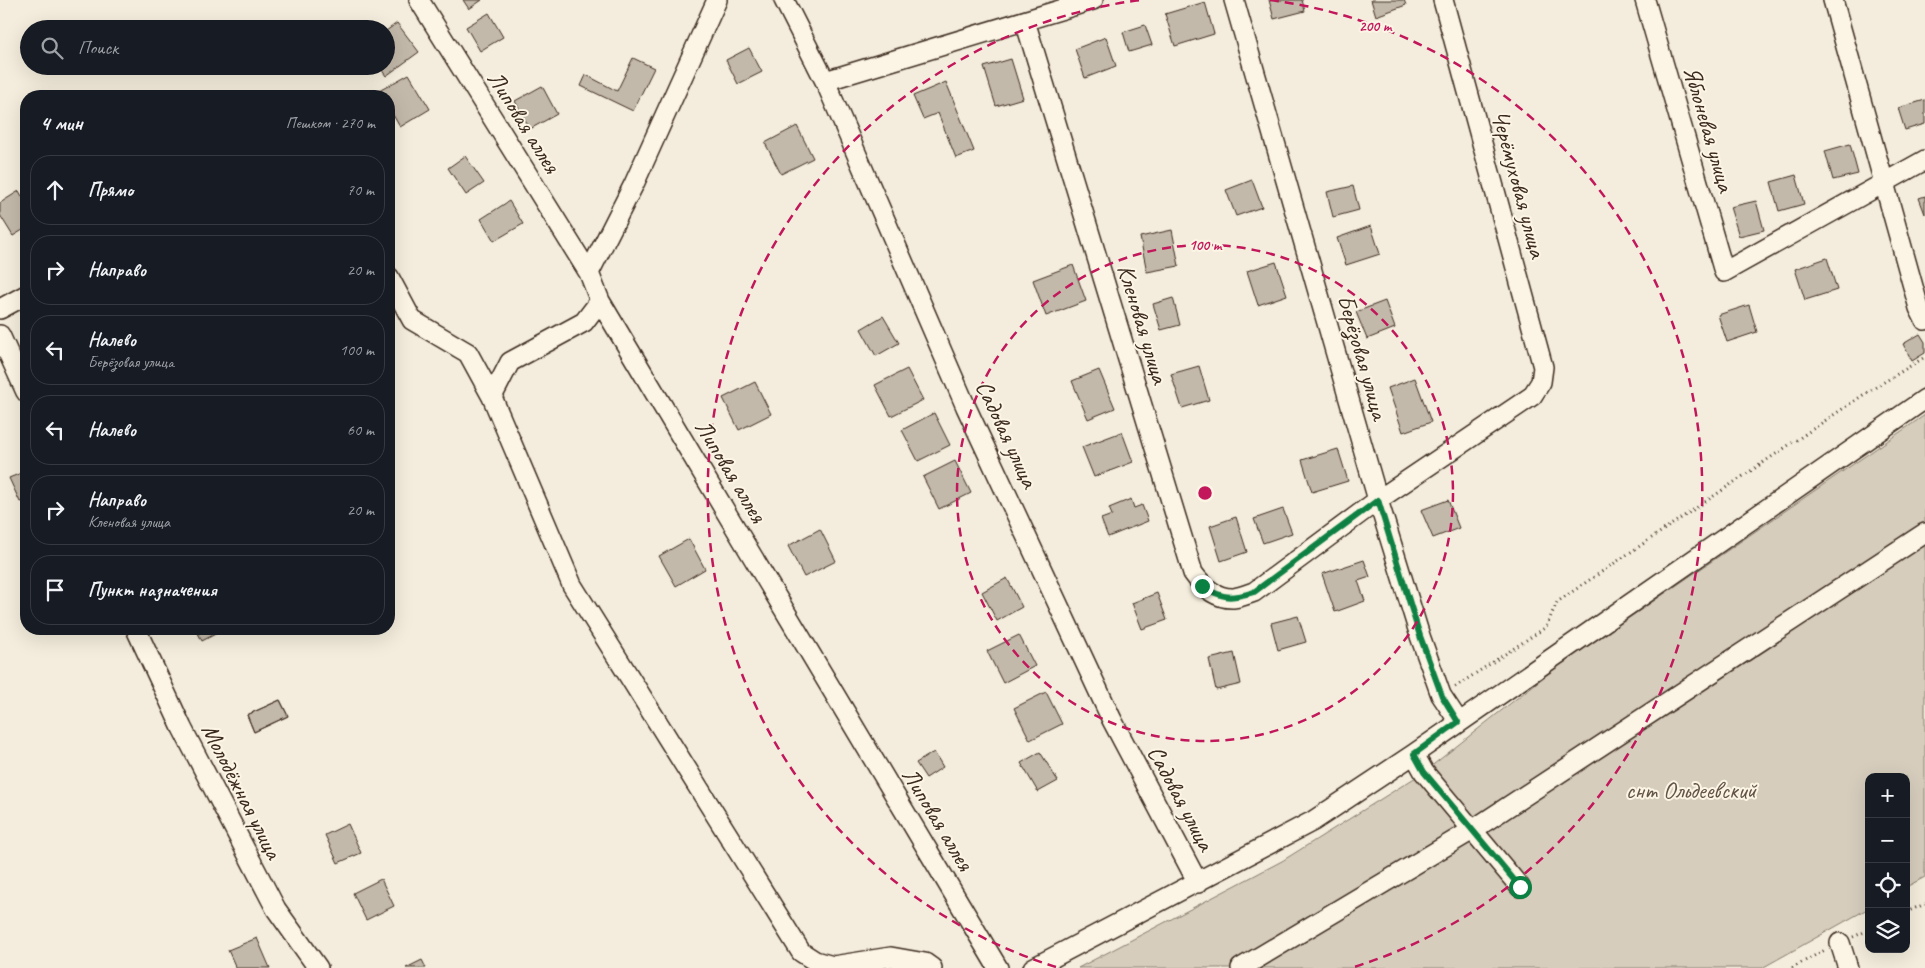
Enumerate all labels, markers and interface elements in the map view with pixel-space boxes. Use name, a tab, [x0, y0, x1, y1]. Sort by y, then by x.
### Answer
text: 200 m	[1359, 17, 1393, 36]
search box	[20, 20, 395, 75]
icon: search	[38, 34, 66, 62]
text: Поиск	[78, 36, 118, 60]
street label: Яблоневая улица	[1677, 63, 1742, 197]
street label: Липовая аллея	[481, 65, 568, 180]
street label: Черёмуховая улица	[1485, 107, 1553, 262]
text: 4 мин	[40, 110, 83, 136]
text: Пешком · 270 m	[286, 113, 375, 133]
icon: ahead	[41, 176, 69, 204]
text: Прямо	[88, 178, 133, 202]
text: 70 m	[347, 180, 374, 200]
text: 100 m	[1189, 236, 1223, 255]
icon: right	[41, 256, 69, 284]
text: Направо	[88, 258, 146, 282]
text: 20 m	[347, 260, 374, 280]
street label: Кленовая улица	[1111, 261, 1176, 389]
street label: Берёзовая улица	[1330, 291, 1396, 425]
text: Налево	[88, 328, 136, 352]
icon: left	[41, 336, 69, 364]
text: 100 m	[340, 340, 374, 360]
text: Берёзовая улица	[88, 352, 174, 372]
street label: Садовая улица	[969, 375, 1046, 494]
street label: Липовая аллея	[689, 414, 774, 529]
icon: left	[41, 416, 69, 444]
text: Налево	[88, 418, 136, 442]
text: 60 m	[347, 420, 374, 440]
centre of rings	[1196, 484, 1214, 502]
text: Направо	[88, 488, 146, 512]
icon: right	[41, 496, 69, 524]
text: 20 m	[347, 500, 374, 520]
text: Кленовая улица	[88, 512, 170, 532]
route end	[1191, 575, 1214, 598]
icon: arrive	[41, 576, 69, 604]
text: Пункт назначения	[88, 578, 217, 602]
street label: Молодёжная улица	[195, 718, 290, 865]
street label: Садовая улица	[1141, 740, 1222, 857]
street label: Липовая аллея	[896, 762, 981, 877]
map controls	[1865, 773, 1910, 953]
button: +	[1865, 773, 1910, 818]
park label: снт Ольдеевский	[1626, 775, 1758, 805]
button: −	[1865, 818, 1910, 863]
button: locate	[1865, 863, 1910, 908]
route start	[1509, 876, 1532, 899]
button: layers	[1865, 908, 1910, 953]

